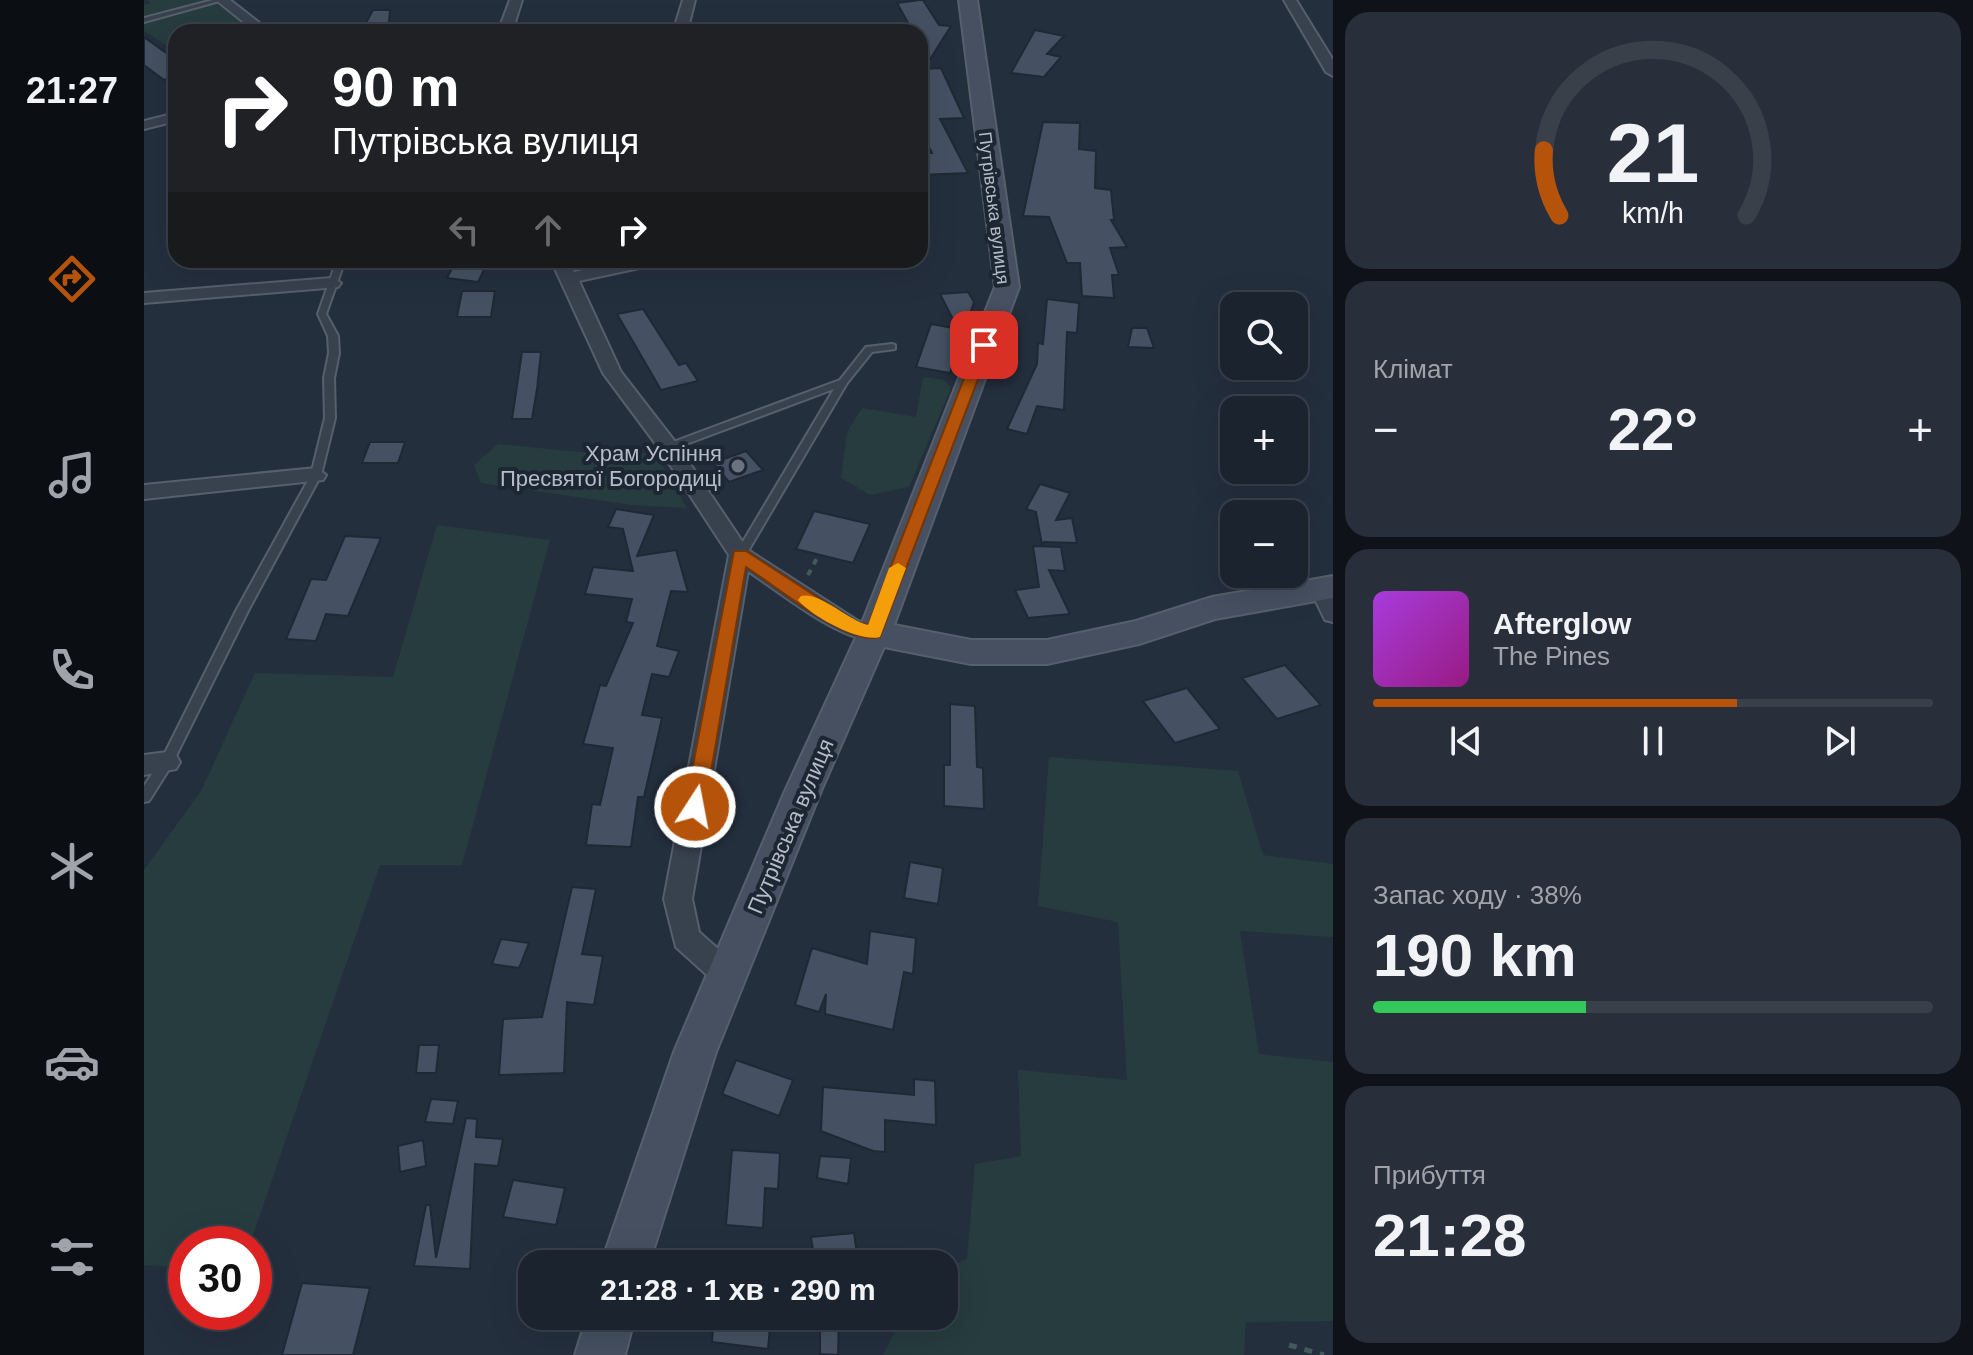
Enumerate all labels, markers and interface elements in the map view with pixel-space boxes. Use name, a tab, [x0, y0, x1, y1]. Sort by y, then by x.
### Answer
text: 90 m	[332, 55, 460, 118]
icon: right	[200, 56, 304, 160]
text: 21:27	[26, 70, 118, 111]
text: 21	[1607, 107, 1699, 200]
text: Путрівська вулиця	[332, 121, 639, 162]
street label: Путрівська вулиця	[975, 131, 1013, 285]
text: km/h	[1622, 197, 1684, 229]
icon: left	[442, 208, 486, 252]
icon: ahead	[526, 208, 570, 252]
icon: right	[610, 208, 654, 252]
icon: directions	[44, 251, 100, 307]
map controls	[1220, 292, 1308, 588]
button: search	[1220, 292, 1308, 380]
pin	[950, 311, 1018, 379]
icon: arrive	[962, 323, 1006, 367]
text: Клімат	[1373, 354, 1453, 384]
button: +	[1220, 396, 1308, 484]
text: 22°	[1608, 396, 1698, 463]
text: −	[1373, 405, 1399, 454]
text: +	[1907, 405, 1933, 454]
place label: Храм Успіння Пресвятої Богородиці	[500, 441, 722, 491]
icon: music	[44, 447, 100, 503]
marker: Храм Успіння Пресвятої Богородиці	[729, 457, 747, 475]
button: −	[1220, 500, 1308, 588]
text: Afterglow	[1493, 607, 1631, 640]
text: The Pines	[1493, 641, 1610, 671]
icon: phone	[44, 642, 100, 698]
icon: previous	[1444, 719, 1488, 763]
icon: pause	[1631, 719, 1675, 763]
icon: next	[1818, 719, 1862, 763]
street label: Путрівська вулиця	[742, 735, 839, 917]
position arrow	[653, 765, 737, 849]
icon: climate	[44, 838, 100, 894]
text: Запас ходу · 38%	[1373, 880, 1582, 910]
text: 190 km	[1373, 922, 1577, 989]
icon: car	[44, 1034, 100, 1090]
text: Прибуття	[1373, 1160, 1486, 1190]
text: 21:28	[1373, 1202, 1526, 1269]
speed limit sign: 30	[168, 1226, 272, 1330]
icon: filters	[44, 1229, 100, 1285]
text: 21:28 · 1 хв · 290 m	[600, 1273, 876, 1306]

